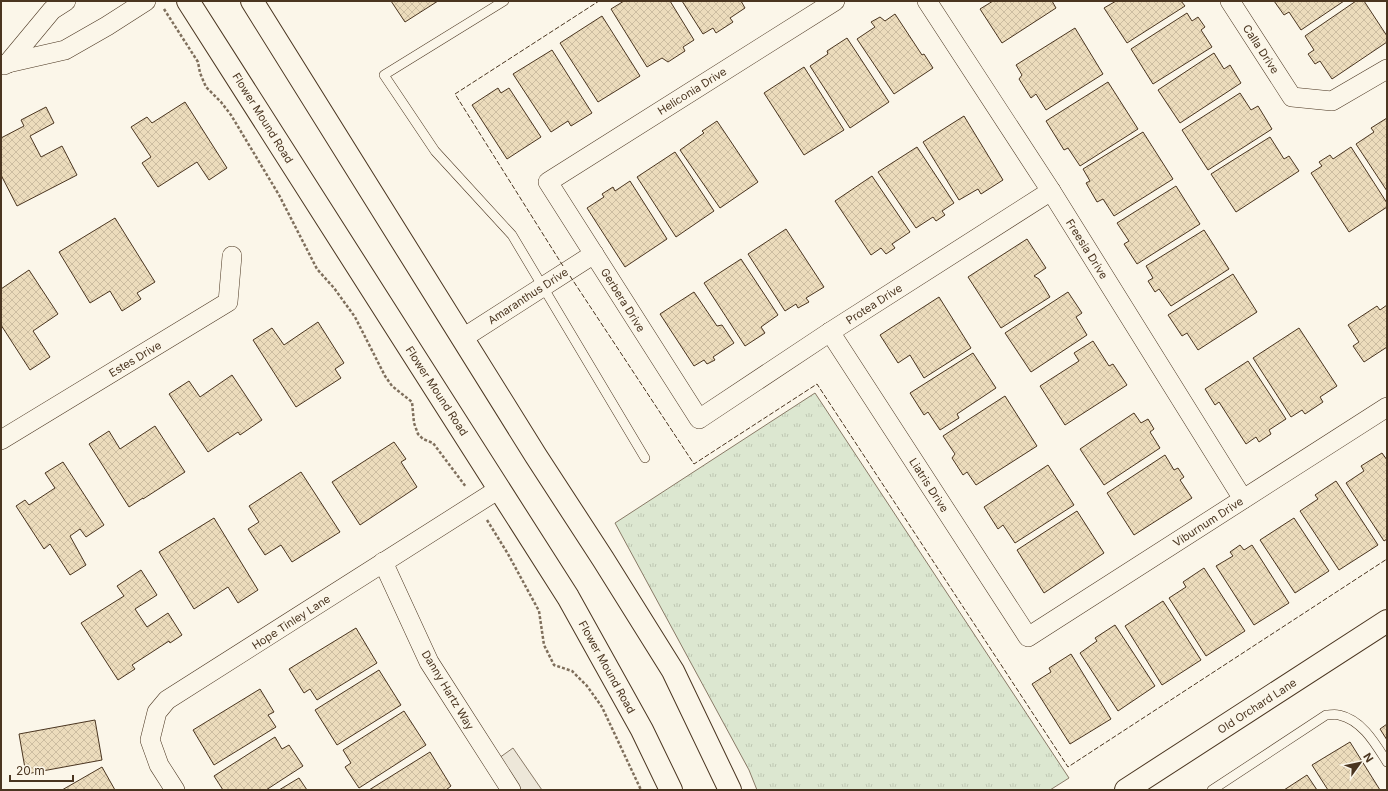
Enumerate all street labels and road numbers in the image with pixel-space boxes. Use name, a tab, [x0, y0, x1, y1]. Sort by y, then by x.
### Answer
street label: Calla Drive	[1240, 22, 1282, 76]
street label: Heliconia Drive	[655, 64, 729, 118]
street label: Flower Mound Road	[230, 70, 296, 166]
street label: Freesia Drive	[1063, 216, 1111, 282]
street label: Amaranthus Drive	[485, 265, 571, 327]
street label: Gerbera Drive	[598, 265, 648, 335]
street label: Protea Drive	[843, 281, 905, 327]
street label: Estes Drive	[106, 338, 164, 380]
street label: Flower Mound Road	[403, 344, 471, 438]
street label: Liatris Drive	[906, 455, 952, 515]
street label: Viburnum Drive	[1170, 494, 1246, 550]
street label: Hope Tinley Lane	[249, 591, 333, 653]
street label: Flower Mound Road	[576, 618, 638, 716]
street label: Danny Hartz Way	[419, 648, 477, 732]
street label: Old Orchard Lane	[1215, 675, 1299, 737]

